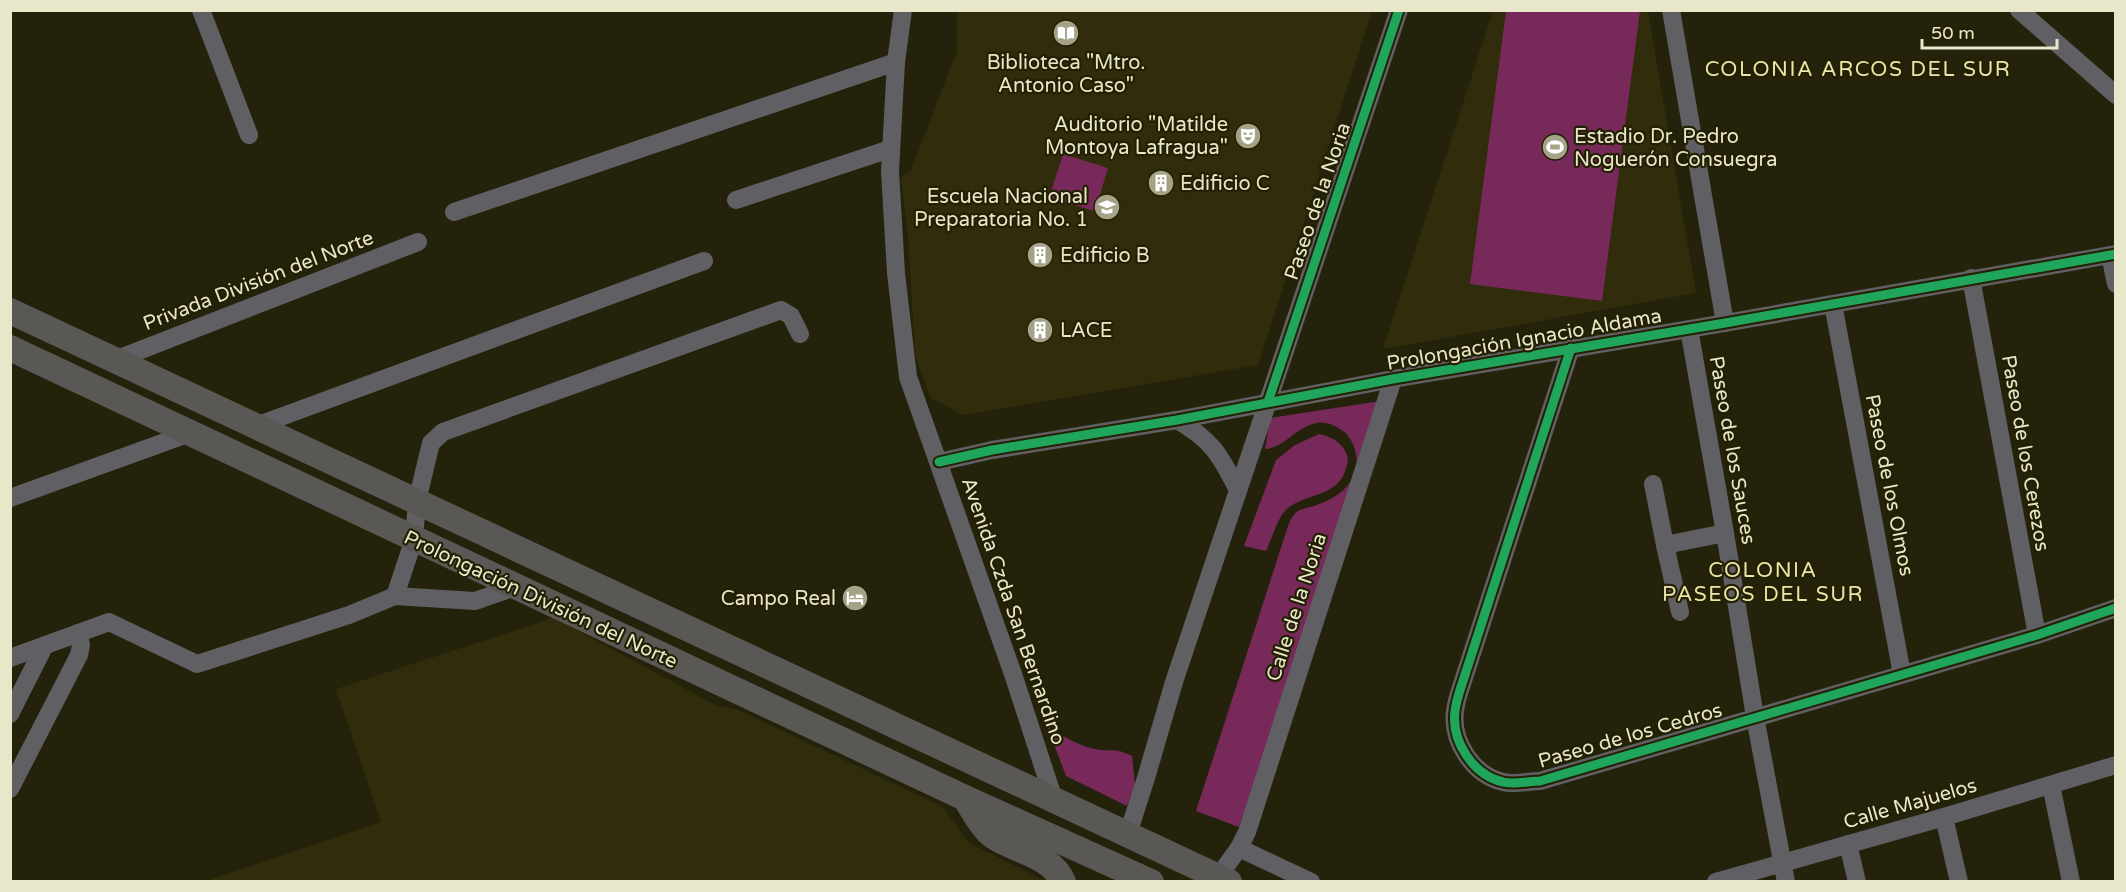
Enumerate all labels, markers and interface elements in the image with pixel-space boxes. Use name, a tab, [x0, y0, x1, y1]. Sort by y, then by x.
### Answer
scale bar	[1922, 12, 2057, 50]
library icon: Biblioteca "Mtro. Antonio Caso"	[1051, 18, 1081, 48]
text: 50 m	[1931, 22, 1975, 44]
place label: Biblioteca "Mtro. Antonio Caso"	[987, 51, 1145, 98]
district label: COLONIA ARCOS DEL SUR	[1705, 57, 2011, 82]
place label: Auditorio "Matilde Montoya Lafragua"	[1045, 113, 1228, 160]
street label: Paseo de la Noria	[1280, 119, 1356, 283]
theatre icon: Auditorio "Matilde Montoya Lafragua"	[1233, 121, 1263, 151]
place label: Estadio Dr. Pedro Noguerón Consuegra	[1574, 125, 1778, 172]
sports icon: Estadio Dr. Pedro Noguerón Consuegra	[1540, 132, 1570, 162]
building icon: Edificio C	[1146, 168, 1176, 198]
place label: Edificio C	[1180, 172, 1270, 196]
place label: Escuela Nacional Preparatoria No. 1	[914, 185, 1088, 232]
school or university icon: Escuela Nacional Preparatoria No. 1	[1092, 192, 1122, 222]
street label: Privada División del Norte	[140, 226, 377, 336]
building icon: Edificio B	[1025, 240, 1055, 270]
place label: Edificio B	[1060, 244, 1150, 268]
street label: Prolongación Ignacio Aldama	[1385, 304, 1664, 376]
building icon: LACE	[1025, 315, 1055, 345]
place label: LACE	[1060, 319, 1112, 343]
street label: Paseo de los Cerezos	[1996, 353, 2054, 553]
street label: Paseo de los Sauces	[1704, 354, 1760, 546]
street label: Paseo de los Olmos	[1860, 392, 1918, 578]
street label: Avenida Czda San Bernardino	[956, 474, 1070, 748]
street label: Prolongación División del Norte	[400, 526, 681, 674]
street label: Calle de la Noria	[1262, 530, 1332, 684]
district label: COLONIA PASEOS DEL SUR	[1662, 558, 1864, 607]
hotel icon: Campo Real	[840, 583, 870, 613]
place label: Campo Real	[721, 587, 836, 611]
street label: Paseo de los Cedros	[1536, 698, 1725, 774]
street label: Calle Majuelos	[1841, 773, 1980, 834]

